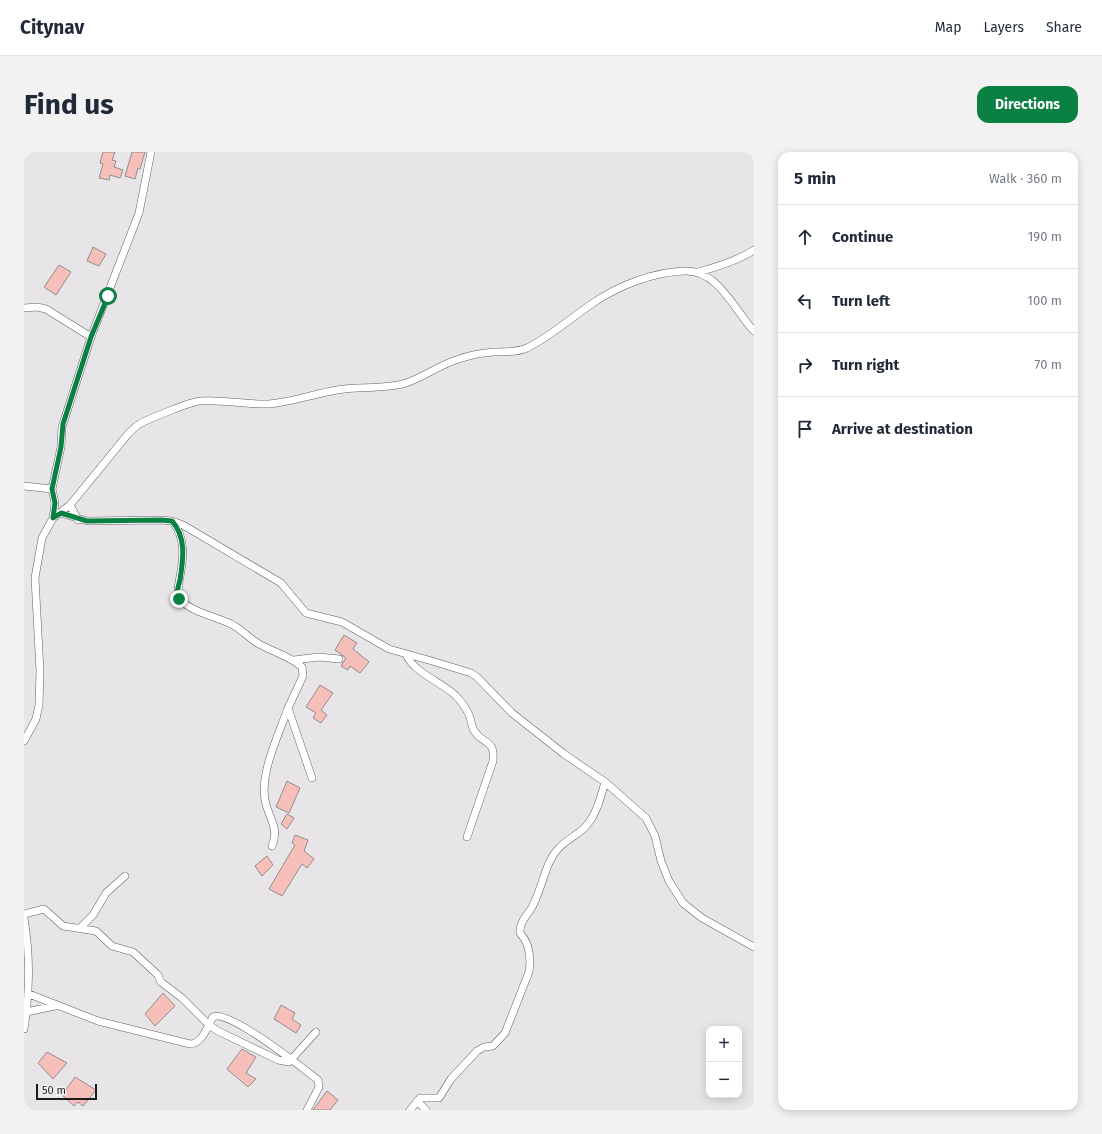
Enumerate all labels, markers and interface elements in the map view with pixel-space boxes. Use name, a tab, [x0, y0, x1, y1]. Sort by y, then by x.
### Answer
text: Citynav	[20, 16, 84, 39]
text: Map	[935, 19, 961, 36]
text: Layers	[983, 19, 1024, 36]
text: Share	[1046, 19, 1082, 36]
button: Directions	[977, 86, 1078, 123]
text: Find us	[24, 88, 114, 121]
text: 5 min	[794, 168, 836, 189]
text: Walk · 360 m	[989, 171, 1062, 186]
icon: ahead	[794, 226, 816, 248]
text: Continue	[832, 228, 893, 246]
text: 190 m	[1028, 229, 1062, 244]
route start	[99, 287, 117, 305]
icon: left	[794, 290, 816, 312]
text: Turn left	[832, 292, 890, 310]
text: 100 m	[1027, 293, 1062, 308]
icon: right	[794, 354, 816, 376]
text: Turn right	[832, 356, 899, 374]
text: 70 m	[1035, 357, 1062, 372]
icon: arrive	[794, 418, 816, 440]
text: Arrive at destination	[832, 420, 973, 438]
route end	[170, 590, 188, 608]
map controls	[706, 1026, 742, 1098]
button: +	[706, 1026, 742, 1062]
button: −	[706, 1062, 742, 1098]
scale bar	[36, 1082, 97, 1101]
text: 50 m	[42, 1084, 66, 1097]

